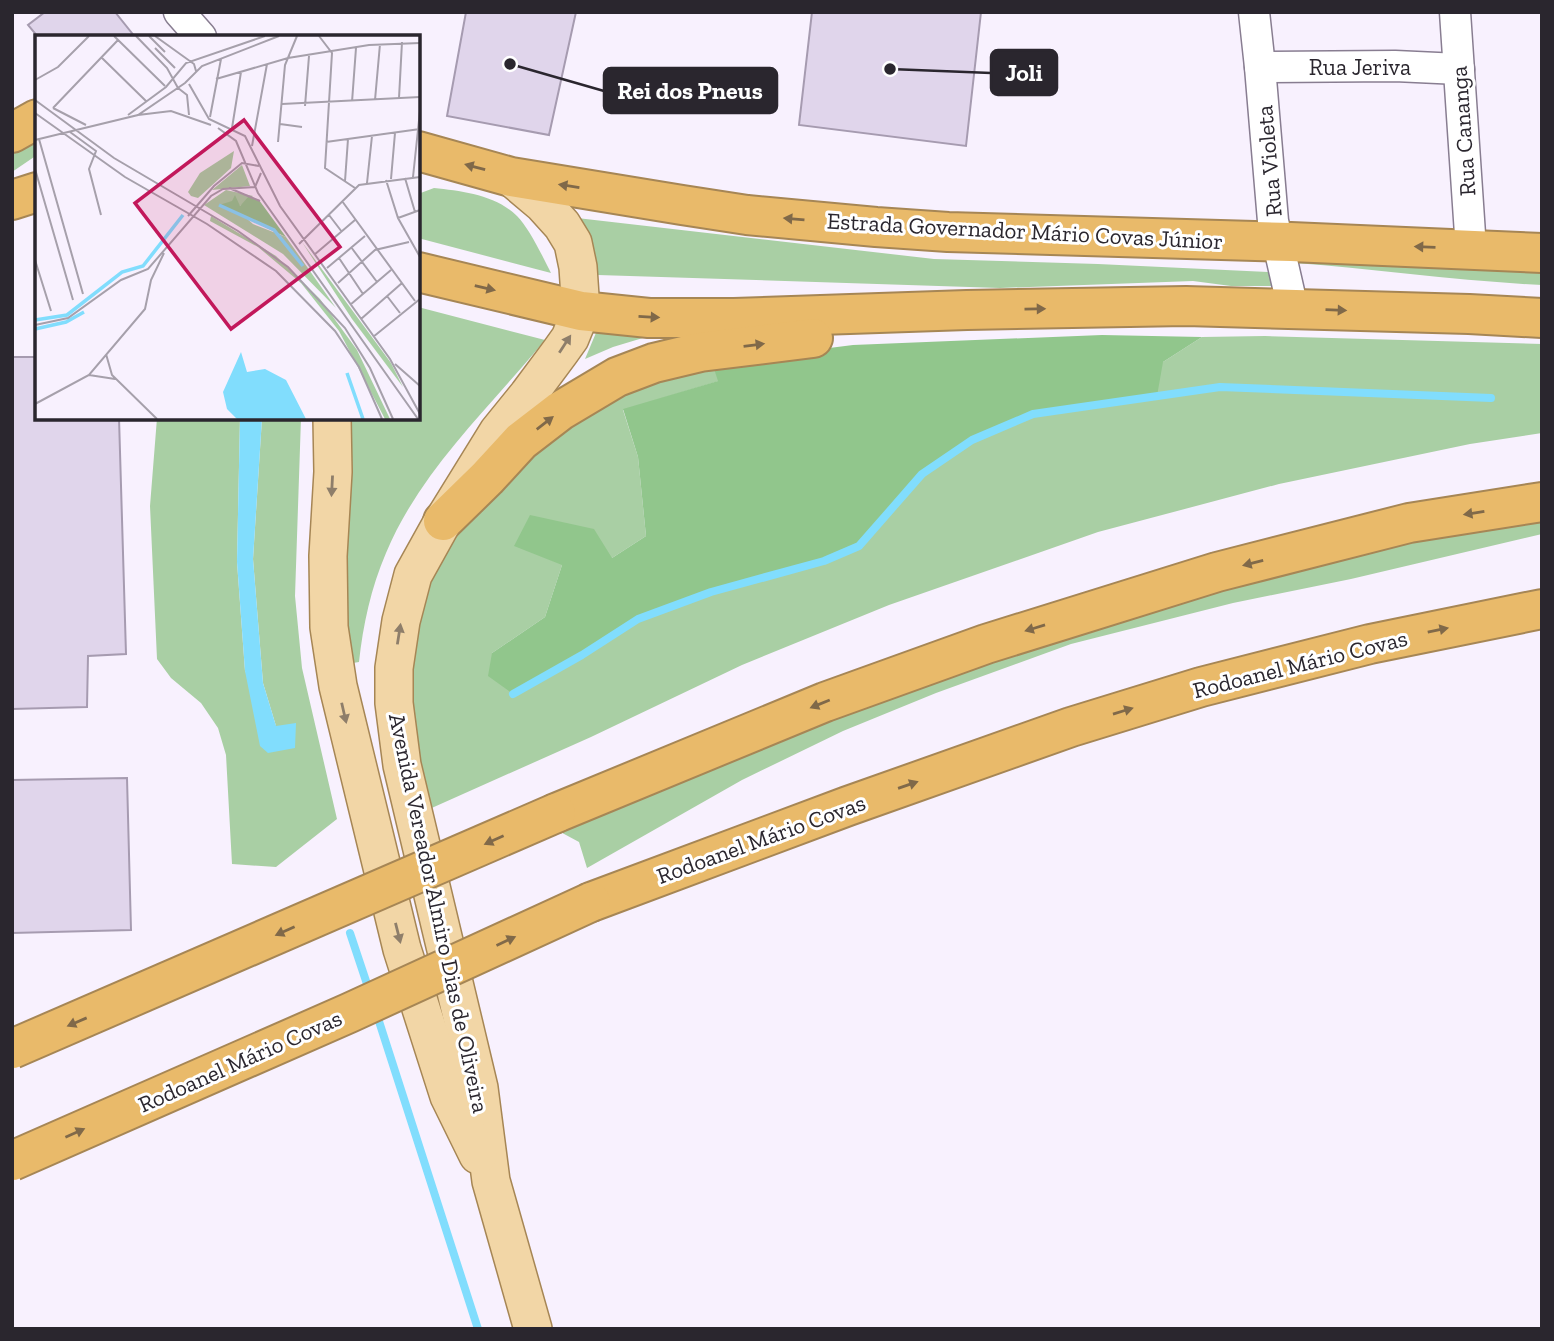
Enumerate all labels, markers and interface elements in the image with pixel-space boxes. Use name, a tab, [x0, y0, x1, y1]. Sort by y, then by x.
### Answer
inset map	[35, 35, 420, 420]
callout: Joli	[991, 50, 1057, 95]
street label: Rua Jeriva	[1309, 53, 1411, 81]
text: Joli	[1005, 58, 1043, 87]
street label: Rua Cananga	[1444, 65, 1482, 197]
callout: Rei dos Pneus	[604, 68, 777, 113]
text: Rei dos Pneus	[617, 76, 763, 105]
street label: Rua Violeta	[1250, 104, 1288, 218]
one-way arrow	[464, 161, 486, 172]
one-way arrow	[558, 180, 580, 191]
street label: Estrada Governador Mário Covas Júnior	[826, 207, 1224, 255]
one-way arrow	[783, 213, 805, 224]
one-way arrow	[1413, 242, 1435, 253]
one-way arrow	[474, 283, 496, 294]
one-way arrow	[1024, 303, 1046, 315]
one-way arrow	[1325, 305, 1347, 316]
one-way arrow	[638, 312, 660, 323]
one-way arrow	[558, 335, 571, 354]
one-way arrow	[744, 339, 766, 350]
one-way arrow	[536, 417, 554, 431]
one-way arrow	[327, 476, 338, 498]
one-way arrow	[1463, 508, 1485, 519]
one-way arrow	[1241, 558, 1263, 569]
one-way arrow	[394, 623, 405, 645]
one-way arrow	[1024, 624, 1045, 634]
street label: Rodoanel Mário Covas	[1190, 624, 1410, 704]
one-way arrow	[1427, 624, 1449, 635]
one-way arrow	[810, 698, 831, 709]
one-way arrow	[339, 702, 350, 724]
one-way arrow	[1113, 705, 1134, 716]
street label: Avenida Vereador Almiro Dias de Oliveira	[383, 711, 495, 1115]
one-way arrow	[897, 779, 918, 790]
street label: Rodoanel Mário Covas	[653, 788, 869, 890]
one-way arrow	[484, 834, 504, 846]
one-way arrow	[393, 923, 404, 945]
one-way arrow	[275, 926, 296, 937]
one-way arrow	[496, 935, 517, 946]
street label: Rodoanel Mário Covas	[134, 1003, 346, 1119]
one-way arrow	[66, 1017, 87, 1028]
one-way arrow	[65, 1127, 85, 1139]

